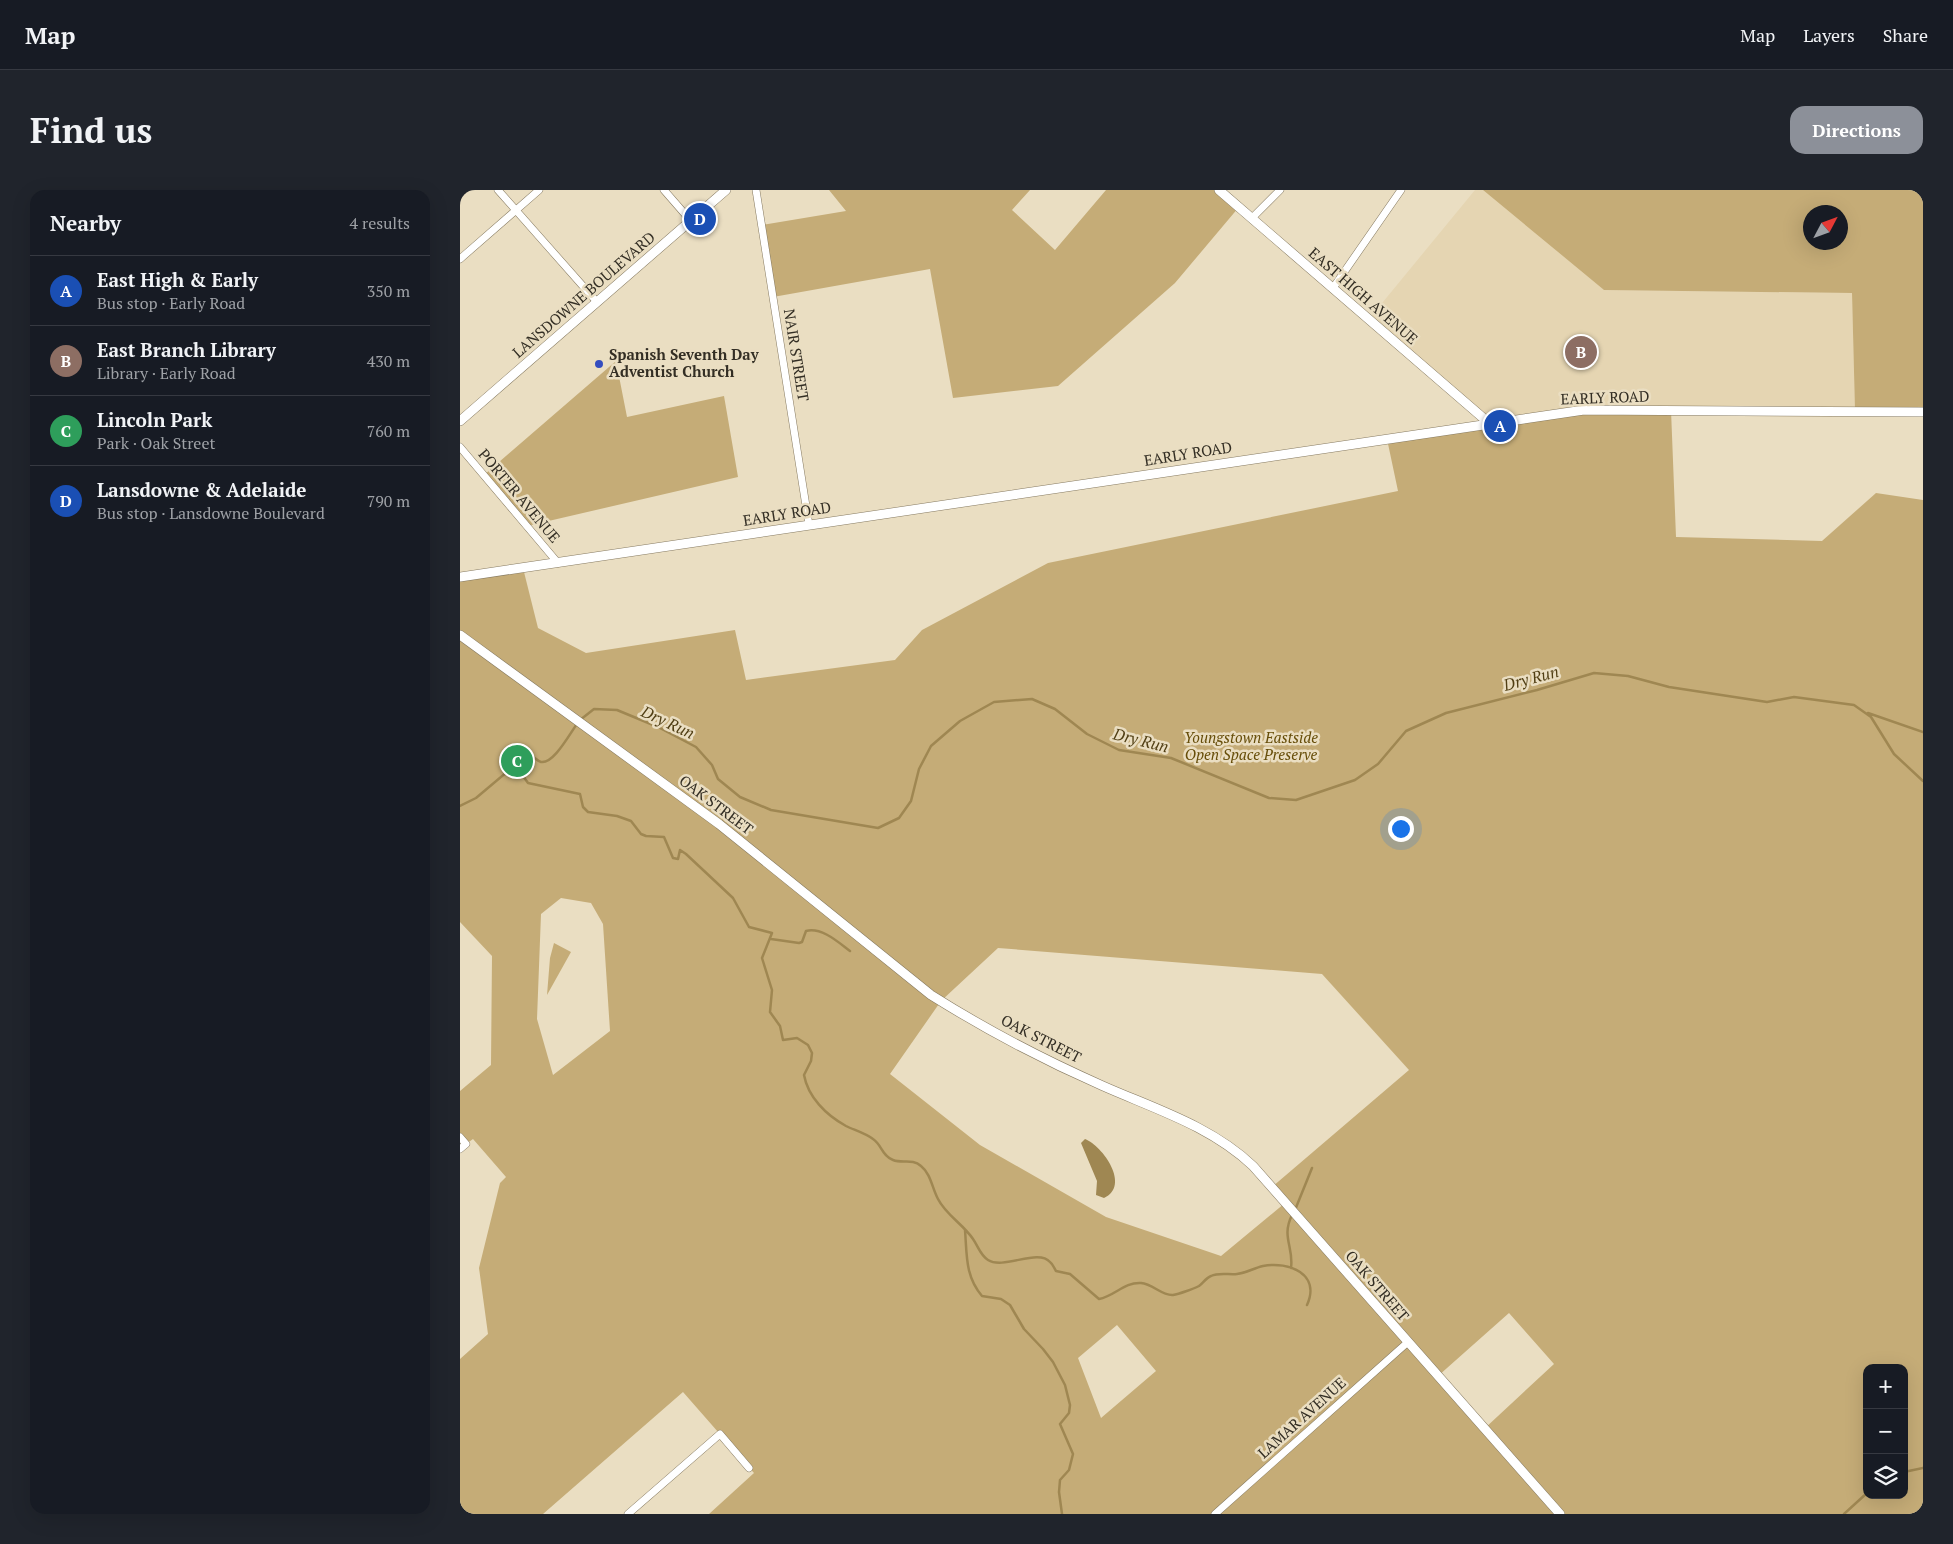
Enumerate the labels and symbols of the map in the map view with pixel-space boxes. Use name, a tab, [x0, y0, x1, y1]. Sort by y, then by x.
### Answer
pin: D	[684, 200, 716, 238]
north arrow	[1803, 205, 1848, 250]
street label: LANSDOWNE BOULEVARD	[508, 227, 659, 362]
street label: EAST HIGH AVENUE	[1305, 242, 1422, 348]
street label: NAIR STREET	[780, 307, 814, 403]
pin: B	[1565, 333, 1597, 371]
place label: Spanish Seventh Day Adventist Church	[609, 344, 760, 381]
marker: Spanish Seventh Day Adventist Church	[593, 358, 605, 370]
street label: EARLY ROAD	[1560, 385, 1650, 409]
pin: A	[1484, 407, 1516, 445]
street label: EARLY ROAD	[1142, 436, 1233, 470]
street label: PORTER AVENUE	[474, 444, 565, 547]
street label: EARLY ROAD	[741, 496, 832, 530]
water label: Dry Run	[1500, 660, 1561, 696]
water label: Dry Run	[637, 700, 698, 744]
water label: Dry Run	[1110, 722, 1171, 757]
park label: Youngstown Eastside Open Space Preserve	[1184, 727, 1318, 764]
pin: C	[501, 742, 533, 780]
street label: OAK STREET	[676, 770, 758, 839]
your location	[1388, 816, 1414, 842]
street label: OAK STREET	[998, 1009, 1085, 1067]
street label: OAK STREET	[1342, 1246, 1414, 1325]
street label: LAMAR AVENUE	[1253, 1372, 1350, 1462]

